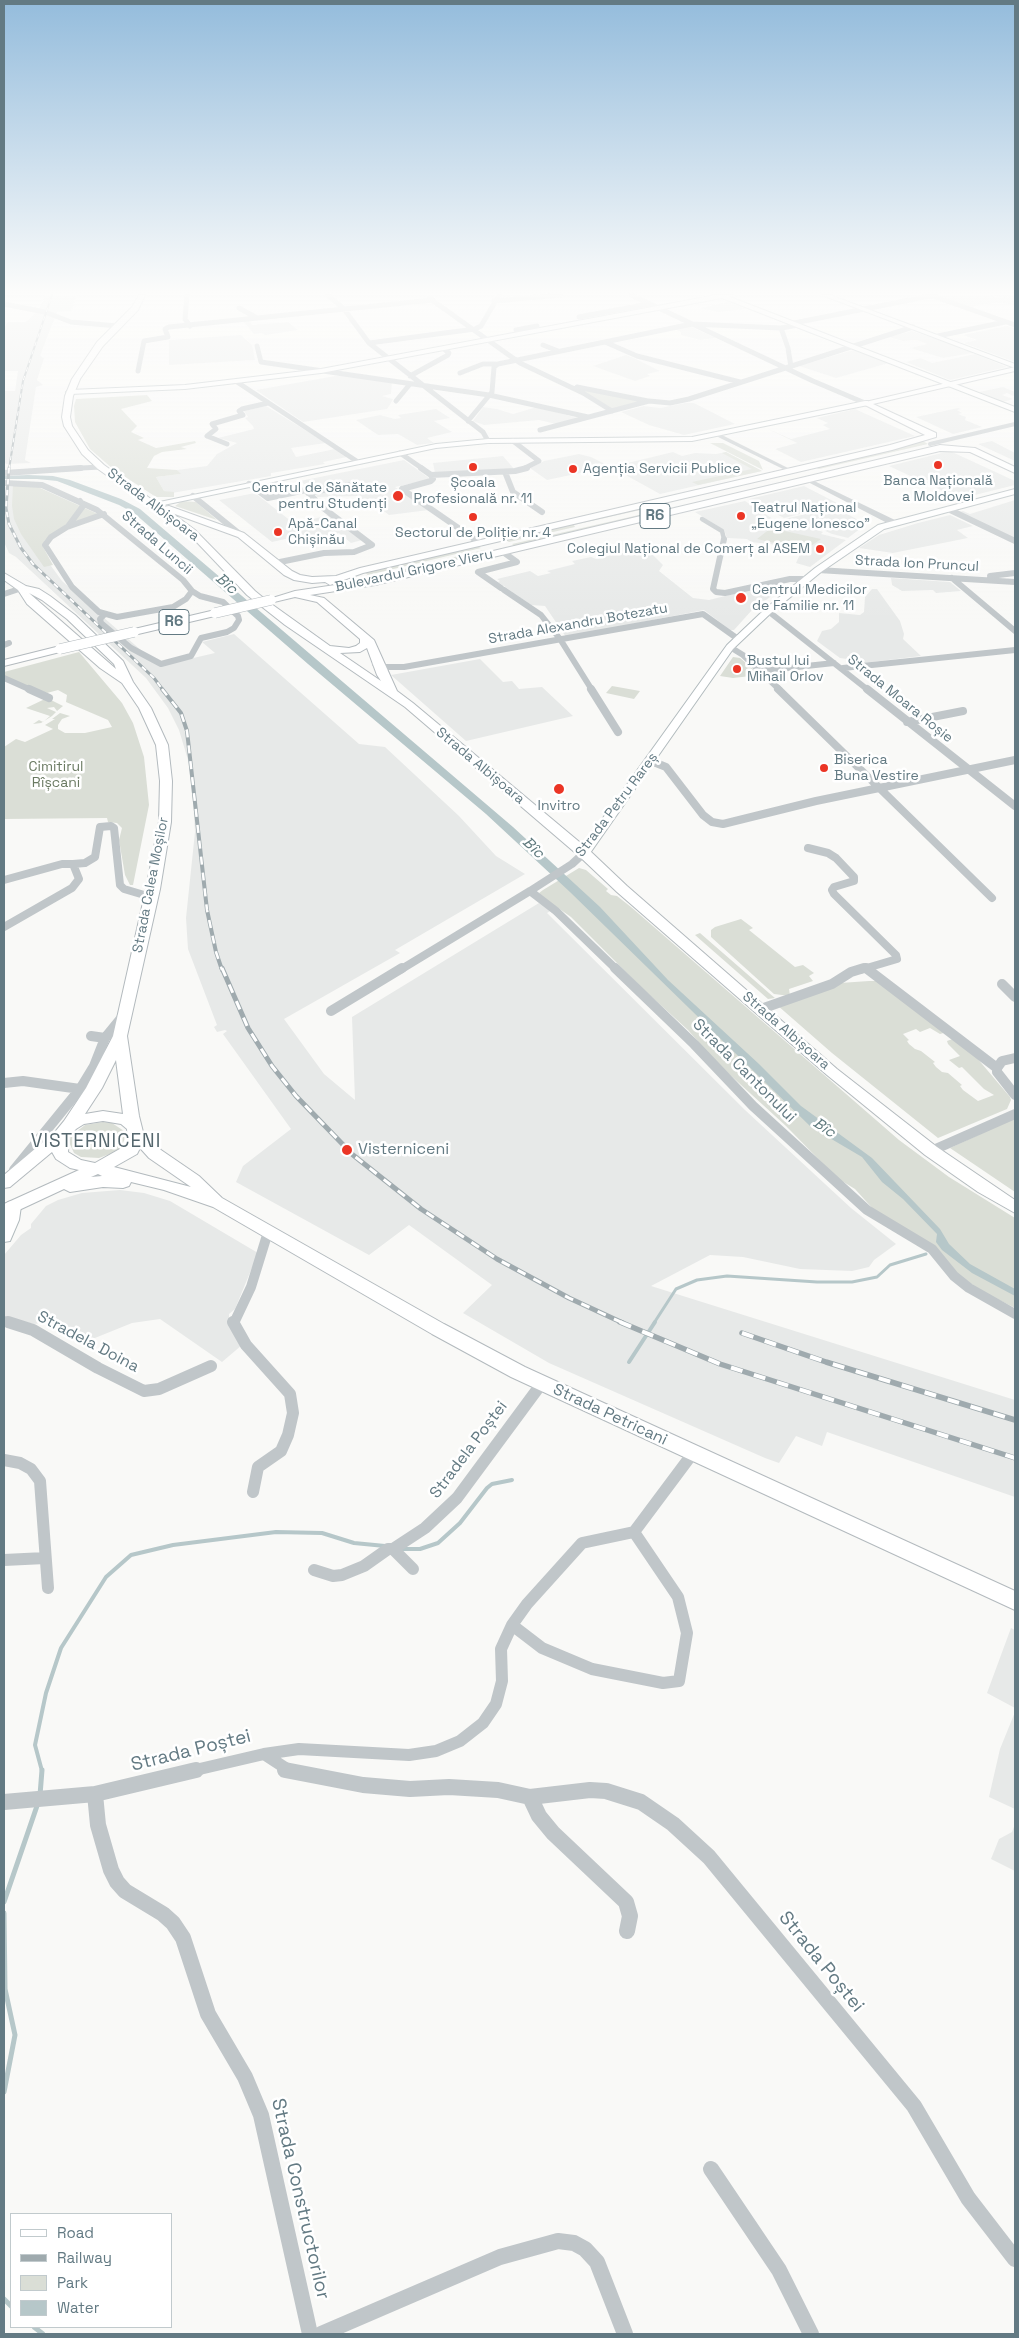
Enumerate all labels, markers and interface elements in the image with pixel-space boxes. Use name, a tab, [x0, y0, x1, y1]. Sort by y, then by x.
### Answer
marker: Banca Națională a Moldovei	[932, 459, 944, 471]
marker: Școala Profesională nr. 11	[467, 461, 479, 473]
place label: Agenția Servicii Publice	[583, 461, 740, 477]
marker: Agenția Servicii Publice	[567, 463, 579, 475]
street label: Strada Albișoara	[104, 465, 202, 545]
place label: Banca Națională a Moldovei	[883, 473, 993, 506]
place label: Școala Profesională nr. 11	[414, 475, 532, 508]
place label: Centrul de Sănătate pentru Studenți	[252, 480, 387, 512]
marker: Centrul de Sănătate pentru Studenți	[391, 489, 405, 503]
place label: Teatrul Național „Eugene Ionesco”	[751, 500, 870, 532]
road number: R6	[640, 504, 670, 528]
street label: Strada Luncii	[118, 508, 196, 578]
marker: Teatrul Național „Eugene Ionesco”	[735, 510, 747, 522]
marker: Sectorul de Poliție nr. 4	[467, 511, 479, 523]
place label: Apă-Canal Chișinău	[288, 516, 357, 548]
place label: Sectorul de Poliție nr. 4	[395, 525, 551, 541]
marker: Apă-Canal Chișinău	[272, 526, 284, 538]
place label: Colegiul Național de Comerț al ASEM	[567, 541, 810, 557]
marker: Colegiul Național de Comerț al ASEM	[814, 543, 826, 555]
street label: Bulevardul Grigore Vieru	[334, 546, 494, 596]
street label: Strada Ion Pruncul	[855, 552, 979, 576]
water label: Bîc	[211, 570, 241, 598]
place label: Centrul Medicilor de Familie nr. 11	[752, 582, 867, 614]
marker: Centrul Medicilor de Familie nr. 11	[734, 591, 748, 605]
street label: Strada Alexandru Botezatu	[487, 600, 669, 648]
road number: R6	[159, 610, 189, 634]
street label: Strada Moara Roșie	[844, 651, 956, 747]
place label: Bustul lui Mihail Orlov	[747, 653, 824, 686]
marker: Bustul lui Mihail Orlov	[731, 663, 743, 675]
street label: Strada Albișoara	[432, 724, 528, 808]
street label: Strada Petru Rareș	[572, 750, 662, 860]
place label: Biserica Buna Vestire	[834, 752, 919, 784]
park label: Cimitirul Rîșcani	[28, 759, 84, 792]
marker: Biserica Buna Vestire	[818, 762, 830, 774]
marker: Invitro	[552, 782, 566, 796]
place label: Invitro	[538, 798, 580, 814]
street label: Strada Calea Moșilor	[130, 816, 172, 954]
water label: Bîc	[518, 834, 548, 862]
street label: Strada Albișoara	[739, 988, 833, 1074]
street label: Strada Cantonului	[688, 1015, 800, 1127]
water label: Bîc	[809, 1114, 839, 1142]
district label: VISTERNICENI	[29, 1131, 163, 1153]
place label: Visterniceni	[358, 1140, 449, 1160]
marker: Visterniceni	[340, 1143, 354, 1157]
street label: Stradela Doina	[34, 1307, 142, 1377]
street label: Strada Petricani	[550, 1380, 670, 1450]
street label: Stradela Poștei	[426, 1398, 512, 1502]
street label: Strada Poștei	[129, 1725, 253, 1777]
street label: Strada Poștei	[773, 1907, 869, 2017]
street label: Strada Constructorilor	[266, 2096, 334, 2302]
legend	[10, 2213, 172, 2328]
text: Road	[57, 2223, 94, 2242]
text: Railway	[57, 2248, 112, 2267]
text: Park	[57, 2273, 88, 2292]
text: Water	[57, 2298, 99, 2317]

